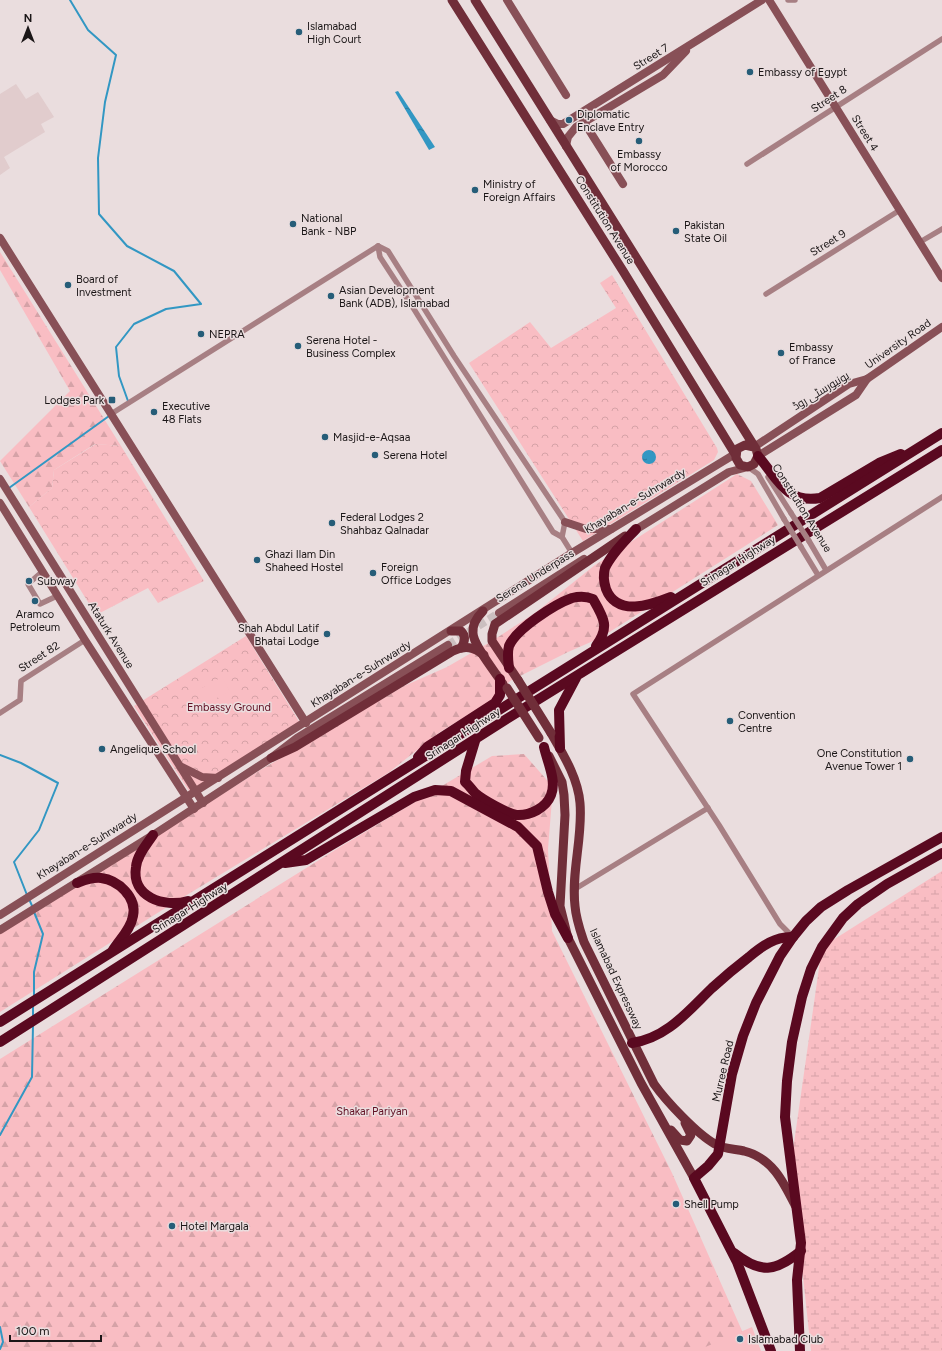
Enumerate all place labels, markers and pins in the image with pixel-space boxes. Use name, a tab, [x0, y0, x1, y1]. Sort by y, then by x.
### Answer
place label: Islamabad High Court	[307, 20, 361, 46]
marker: Islamabad High Court	[294, 27, 304, 37]
place label: Embassy of Egypt	[758, 66, 847, 79]
marker: Embassy of Egypt	[745, 67, 755, 77]
place label: Diplomatic Enclave Entry	[577, 108, 644, 134]
marker: Diplomatic Enclave Entry	[564, 115, 574, 125]
marker: Embassy of Morocco	[634, 136, 644, 146]
place label: Embassy of Morocco	[610, 148, 668, 174]
place label: Ministry of Foreign Affairs	[483, 178, 555, 204]
marker: Ministry of Foreign Affairs	[470, 185, 480, 195]
place label: National Bank - NBP	[301, 212, 357, 238]
marker: National Bank - NBP	[288, 219, 298, 229]
place label: Pakistan State Oil	[684, 219, 727, 245]
marker: Pakistan State Oil	[671, 226, 681, 236]
place label: Board of Investment	[76, 273, 132, 299]
marker: Board of Investment	[63, 280, 73, 290]
place label: Asian Development Bank (ADB), Islamabad	[339, 284, 450, 310]
marker: Asian Development Bank (ADB), Islamabad	[326, 291, 336, 301]
place label: NEPRA	[209, 328, 245, 341]
marker: NEPRA	[196, 329, 206, 339]
place label: Serena Hotel - Business Complex	[306, 334, 396, 360]
marker: Serena Hotel - Business Complex	[293, 341, 303, 351]
place label: Embassy of France	[789, 341, 835, 367]
marker: Embassy of France	[776, 348, 786, 358]
place label: Lodges Park	[44, 394, 105, 407]
marker: Lodges Park	[107, 395, 117, 405]
place label: Executive 48 Flats	[162, 400, 210, 426]
marker: Executive 48 Flats	[149, 407, 159, 417]
place label: Masjid-e-Aqsaa	[333, 431, 410, 444]
marker: Masjid-e-Aqsaa	[320, 432, 330, 442]
place label: Serena Hotel	[383, 449, 447, 462]
marker: Serena Hotel	[370, 450, 380, 460]
place label: Federal Lodges 2 Shahbaz Qalnadar	[340, 511, 429, 537]
marker: Federal Lodges 2 Shahbaz Qalnadar	[327, 518, 337, 528]
place label: Ghazi Ilam Din Shaheed Hostel	[265, 548, 343, 574]
marker: Ghazi Ilam Din Shaheed Hostel	[252, 555, 262, 565]
place label: Foreign Office Lodges	[381, 561, 451, 587]
marker: Foreign Office Lodges	[368, 568, 378, 578]
place label: Subway	[37, 575, 76, 588]
marker: Subway	[24, 576, 34, 586]
marker: Aramco Petroleum	[30, 596, 40, 606]
place label: Aramco Petroleum	[10, 608, 60, 634]
place label: Shah Abdul Latif Bhatai Lodge	[238, 622, 320, 648]
marker: Shah Abdul Latif Bhatai Lodge	[322, 629, 332, 639]
place label: Convention Centre	[738, 709, 795, 735]
marker: Convention Centre	[725, 716, 735, 726]
place label: Angelique School	[110, 743, 196, 756]
marker: Angelique School	[97, 744, 107, 754]
place label: One Constitution Avenue Tower 1	[817, 747, 902, 773]
marker: One Constitution Avenue Tower 1	[905, 754, 915, 764]
place label: Shell Pump	[684, 1198, 739, 1211]
marker: Shell Pump	[671, 1199, 681, 1209]
place label: Hotel Margala	[180, 1220, 249, 1233]
marker: Hotel Margala	[167, 1221, 177, 1231]
place label: Islamabad Club	[748, 1333, 823, 1346]
marker: Islamabad Club	[735, 1334, 745, 1344]

